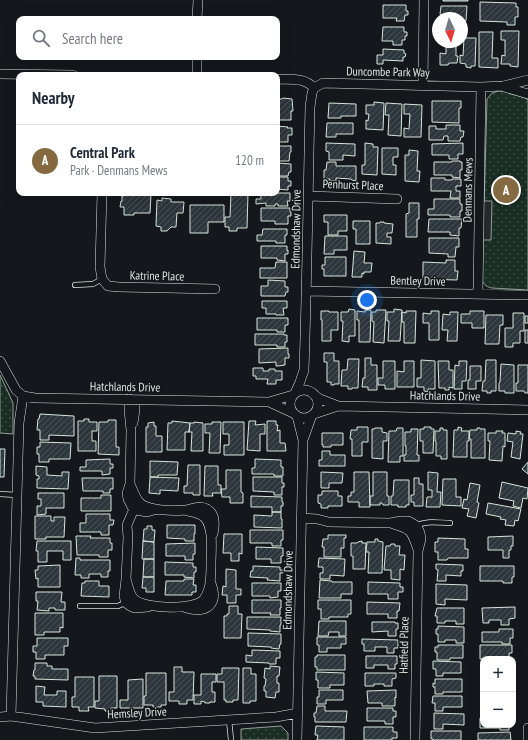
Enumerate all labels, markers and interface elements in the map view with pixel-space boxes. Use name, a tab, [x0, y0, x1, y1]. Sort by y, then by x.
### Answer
north arrow	[432, 12, 468, 48]
search box	[16, 16, 280, 60]
icon: search	[30, 27, 52, 49]
text: Search here	[62, 29, 123, 48]
street label: Duncombe Park Way	[346, 63, 430, 80]
text: Nearby	[32, 87, 75, 109]
text: Central Park	[70, 143, 135, 162]
text: A	[42, 152, 48, 169]
text: 120 m	[235, 152, 264, 169]
street label: Denmans Mews	[459, 158, 476, 222]
text: Park · Denmans Mews	[70, 162, 167, 179]
pin: A	[493, 175, 519, 205]
street label: Penhurst Place	[322, 176, 384, 193]
street label: Edmondshaw Drive	[287, 189, 304, 269]
street label: Katrine Place	[130, 268, 184, 283]
street label: Bentley Drive	[390, 273, 446, 288]
your location	[357, 290, 377, 310]
street label: Hatchlands Drive	[90, 378, 160, 395]
street label: Hatchlands Drive	[410, 387, 480, 404]
street label: Edmondshaw Drive	[279, 550, 296, 630]
street label: Hatfield Place	[396, 616, 411, 674]
map controls	[480, 656, 516, 728]
button: +	[480, 656, 516, 692]
button: −	[480, 692, 516, 728]
street label: Hemsley Drive	[107, 703, 167, 722]

